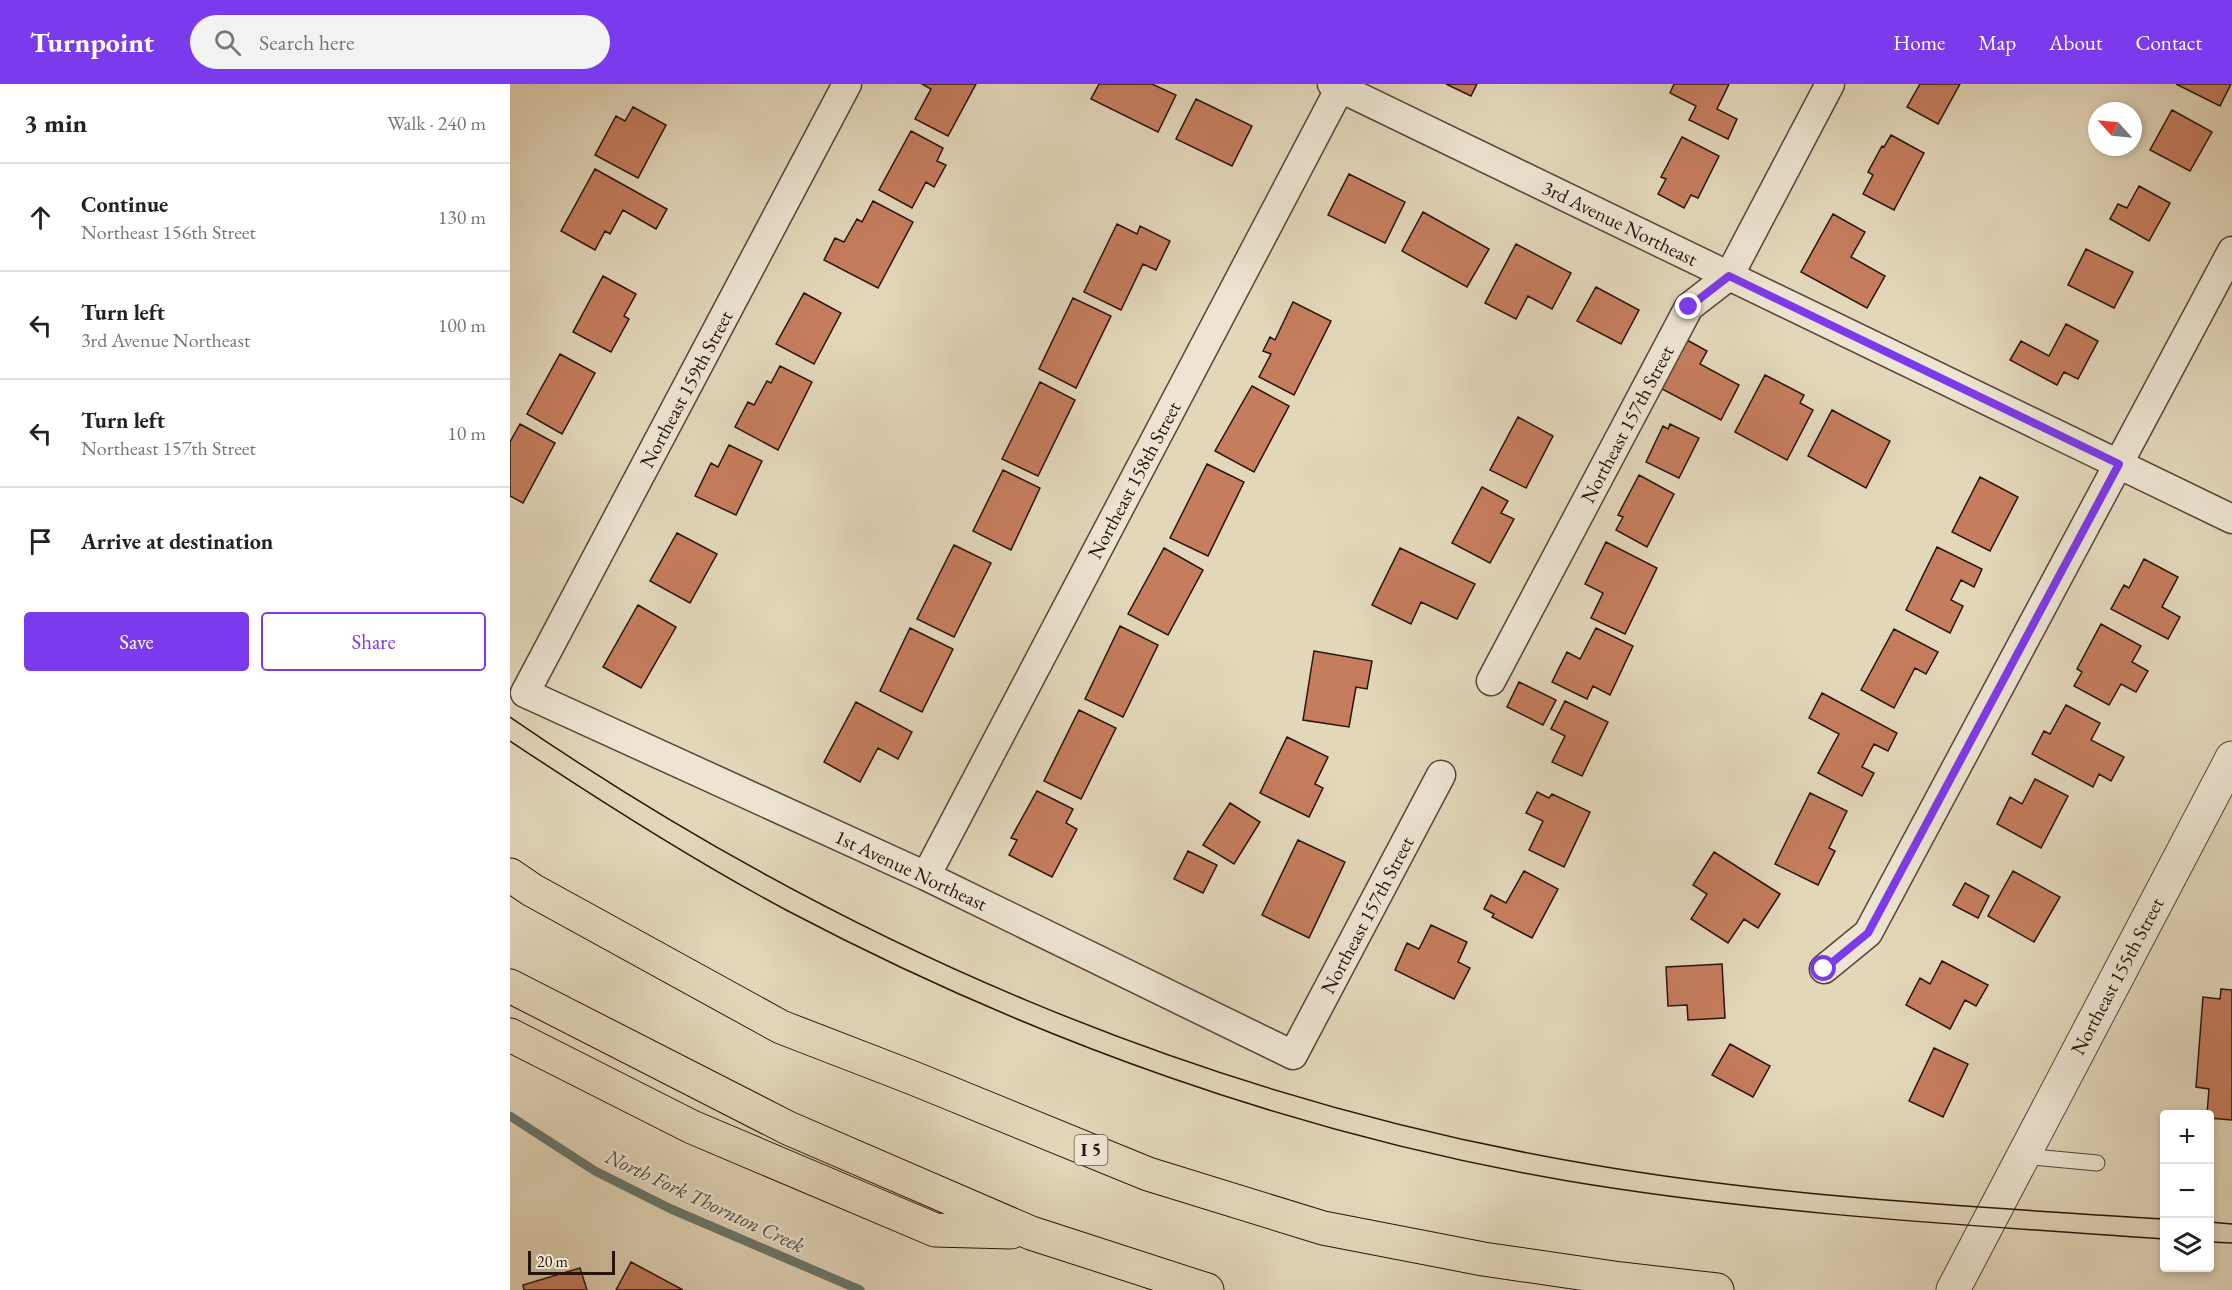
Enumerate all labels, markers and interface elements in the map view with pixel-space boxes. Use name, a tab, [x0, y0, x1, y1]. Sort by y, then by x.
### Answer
search box	[190, 15, 610, 69]
text: Turnpoint	[30, 24, 154, 60]
icon: search	[211, 26, 244, 59]
text: Search here	[259, 28, 355, 57]
text: Home	[1893, 29, 1945, 56]
text: Map	[1978, 29, 2016, 56]
text: About	[2049, 29, 2102, 56]
text: Contact	[2135, 29, 2202, 56]
north arrow	[2088, 102, 2142, 156]
text: 3 min	[24, 106, 87, 140]
text: Walk · 240 m	[387, 110, 486, 136]
street label: 3rd Avenue Northeast	[1538, 174, 1702, 272]
text: Continue	[81, 190, 168, 219]
icon: ahead	[24, 201, 57, 234]
text: 130 m	[438, 204, 486, 230]
text: Northeast 156th Street	[81, 219, 256, 245]
route end	[1675, 293, 1701, 319]
text: Turn left	[81, 298, 165, 327]
street label: Northeast 159th Street	[633, 305, 739, 472]
icon: left	[24, 309, 57, 342]
text: 100 m	[438, 312, 486, 338]
text: 3rd Avenue Northeast	[81, 327, 250, 353]
street label: Northeast 157th Street	[1574, 340, 1680, 507]
street label: Northeast 158th Street	[1081, 396, 1187, 563]
text: Turn left	[81, 406, 165, 435]
icon: left	[24, 417, 57, 450]
text: 10 m	[447, 420, 486, 446]
text: Northeast 157th Street	[81, 435, 256, 461]
icon: arrive	[24, 525, 57, 558]
text: Arrive at destination	[81, 527, 273, 556]
button: Save	[24, 612, 249, 671]
button: Share	[261, 612, 486, 671]
street label: 1st Avenue Northeast	[831, 823, 992, 917]
street label: Northeast 157th Street	[1314, 831, 1420, 998]
street label: Northeast 155th Street	[2064, 892, 2170, 1059]
route start	[1810, 955, 1836, 981]
map controls	[2160, 1110, 2214, 1272]
button: +	[2160, 1110, 2214, 1164]
road number: I 5	[1074, 1135, 1108, 1165]
water label: North Fork Thornton Creek	[600, 1142, 810, 1259]
button: −	[2160, 1164, 2214, 1218]
button: layers	[2160, 1218, 2214, 1272]
scale bar	[528, 1248, 615, 1276]
text: 20 m	[537, 1251, 568, 1272]

